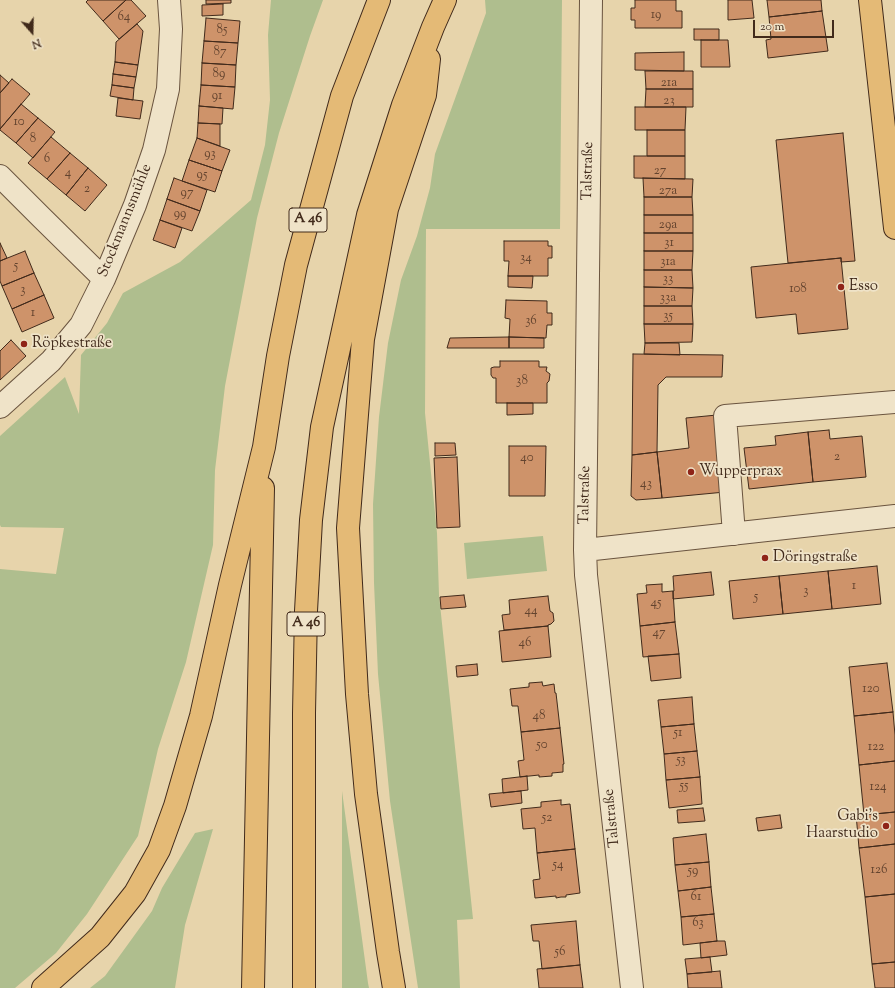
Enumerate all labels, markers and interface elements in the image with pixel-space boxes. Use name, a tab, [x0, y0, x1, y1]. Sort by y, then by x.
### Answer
house number: 19	[651, 8, 661, 24]
house number: 64	[118, 10, 130, 26]
north arrow	[12, 12, 52, 52]
scale bar	[755, 12, 836, 38]
text: 20 m	[760, 18, 784, 36]
house number: 85	[217, 23, 227, 39]
text: N	[29, 34, 43, 52]
house number: 87	[213, 45, 227, 61]
house number: 89	[213, 67, 225, 83]
house number: 21a	[661, 76, 677, 92]
house number: 91	[212, 89, 222, 105]
house number: 23	[663, 94, 675, 110]
house number: 10	[13, 115, 25, 131]
house number: 8	[30, 132, 36, 148]
street label: Talstraße	[579, 141, 599, 201]
house number: 93	[204, 147, 216, 163]
house number: 6	[44, 152, 50, 168]
street label: Stockmannsmühle	[95, 162, 157, 280]
house number: 27	[654, 164, 666, 180]
house number: 4	[65, 166, 71, 182]
house number: 95	[197, 168, 207, 184]
house number: 2	[84, 182, 90, 198]
house number: 27a	[659, 184, 677, 200]
house number: 97	[181, 186, 193, 202]
house number: 99	[174, 207, 186, 223]
road number: A 46	[289, 208, 327, 232]
house number: 29a	[659, 218, 677, 234]
house number: 31	[664, 236, 674, 252]
house number: 34	[520, 251, 532, 267]
house number: 31a	[660, 255, 676, 271]
house number: 5	[14, 259, 18, 275]
house number: 33	[663, 272, 673, 288]
place label: Esso	[849, 278, 878, 296]
house number: 108	[789, 282, 807, 298]
marker: Esso	[836, 282, 846, 292]
house number: 3	[20, 283, 26, 299]
house number: 33a	[660, 291, 676, 307]
house number: 1	[31, 306, 35, 322]
house number: 35	[663, 309, 673, 325]
house number: 36	[525, 314, 537, 330]
place label: Röpkestraße	[32, 335, 112, 353]
marker: Röpkestraße	[19, 339, 29, 349]
house number: 38	[516, 374, 528, 390]
house number: 2	[834, 450, 840, 466]
house number: 40	[520, 451, 534, 467]
place label: Wupperprax	[699, 463, 782, 481]
street label: Talstraße	[576, 465, 596, 525]
marker: Wupperprax	[686, 467, 696, 477]
house number: 43	[640, 477, 652, 493]
place label: Döringstraße	[773, 549, 857, 567]
marker: Döringstraße	[760, 553, 770, 563]
house number: 1	[852, 579, 856, 595]
house number: 3	[803, 584, 809, 600]
house number: 5	[754, 590, 758, 606]
house number: 45	[651, 596, 661, 612]
house number: 44	[524, 604, 538, 620]
road number: A 46	[287, 612, 325, 636]
house number: 47	[652, 626, 666, 642]
house number: 46	[519, 636, 531, 652]
house number: 120	[862, 682, 880, 698]
house number: 48	[532, 709, 546, 725]
house number: 51	[674, 726, 682, 742]
house number: 50	[536, 738, 548, 754]
house number: 122	[868, 740, 884, 756]
house number: 53	[676, 753, 686, 769]
house number: 55	[679, 779, 689, 795]
house number: 124	[869, 780, 887, 796]
street label: Talstraße	[601, 788, 625, 848]
place label: Gabi's Haarstudio	[806, 808, 878, 843]
house number: 52	[542, 811, 552, 827]
marker: Gabi's Haarstudio	[881, 821, 891, 831]
house number: 54	[553, 858, 563, 874]
house number: 126	[871, 863, 887, 879]
house number: 59	[688, 864, 698, 880]
house number: 61	[691, 890, 701, 906]
house number: 63	[692, 916, 704, 932]
house number: 56	[555, 945, 565, 961]

